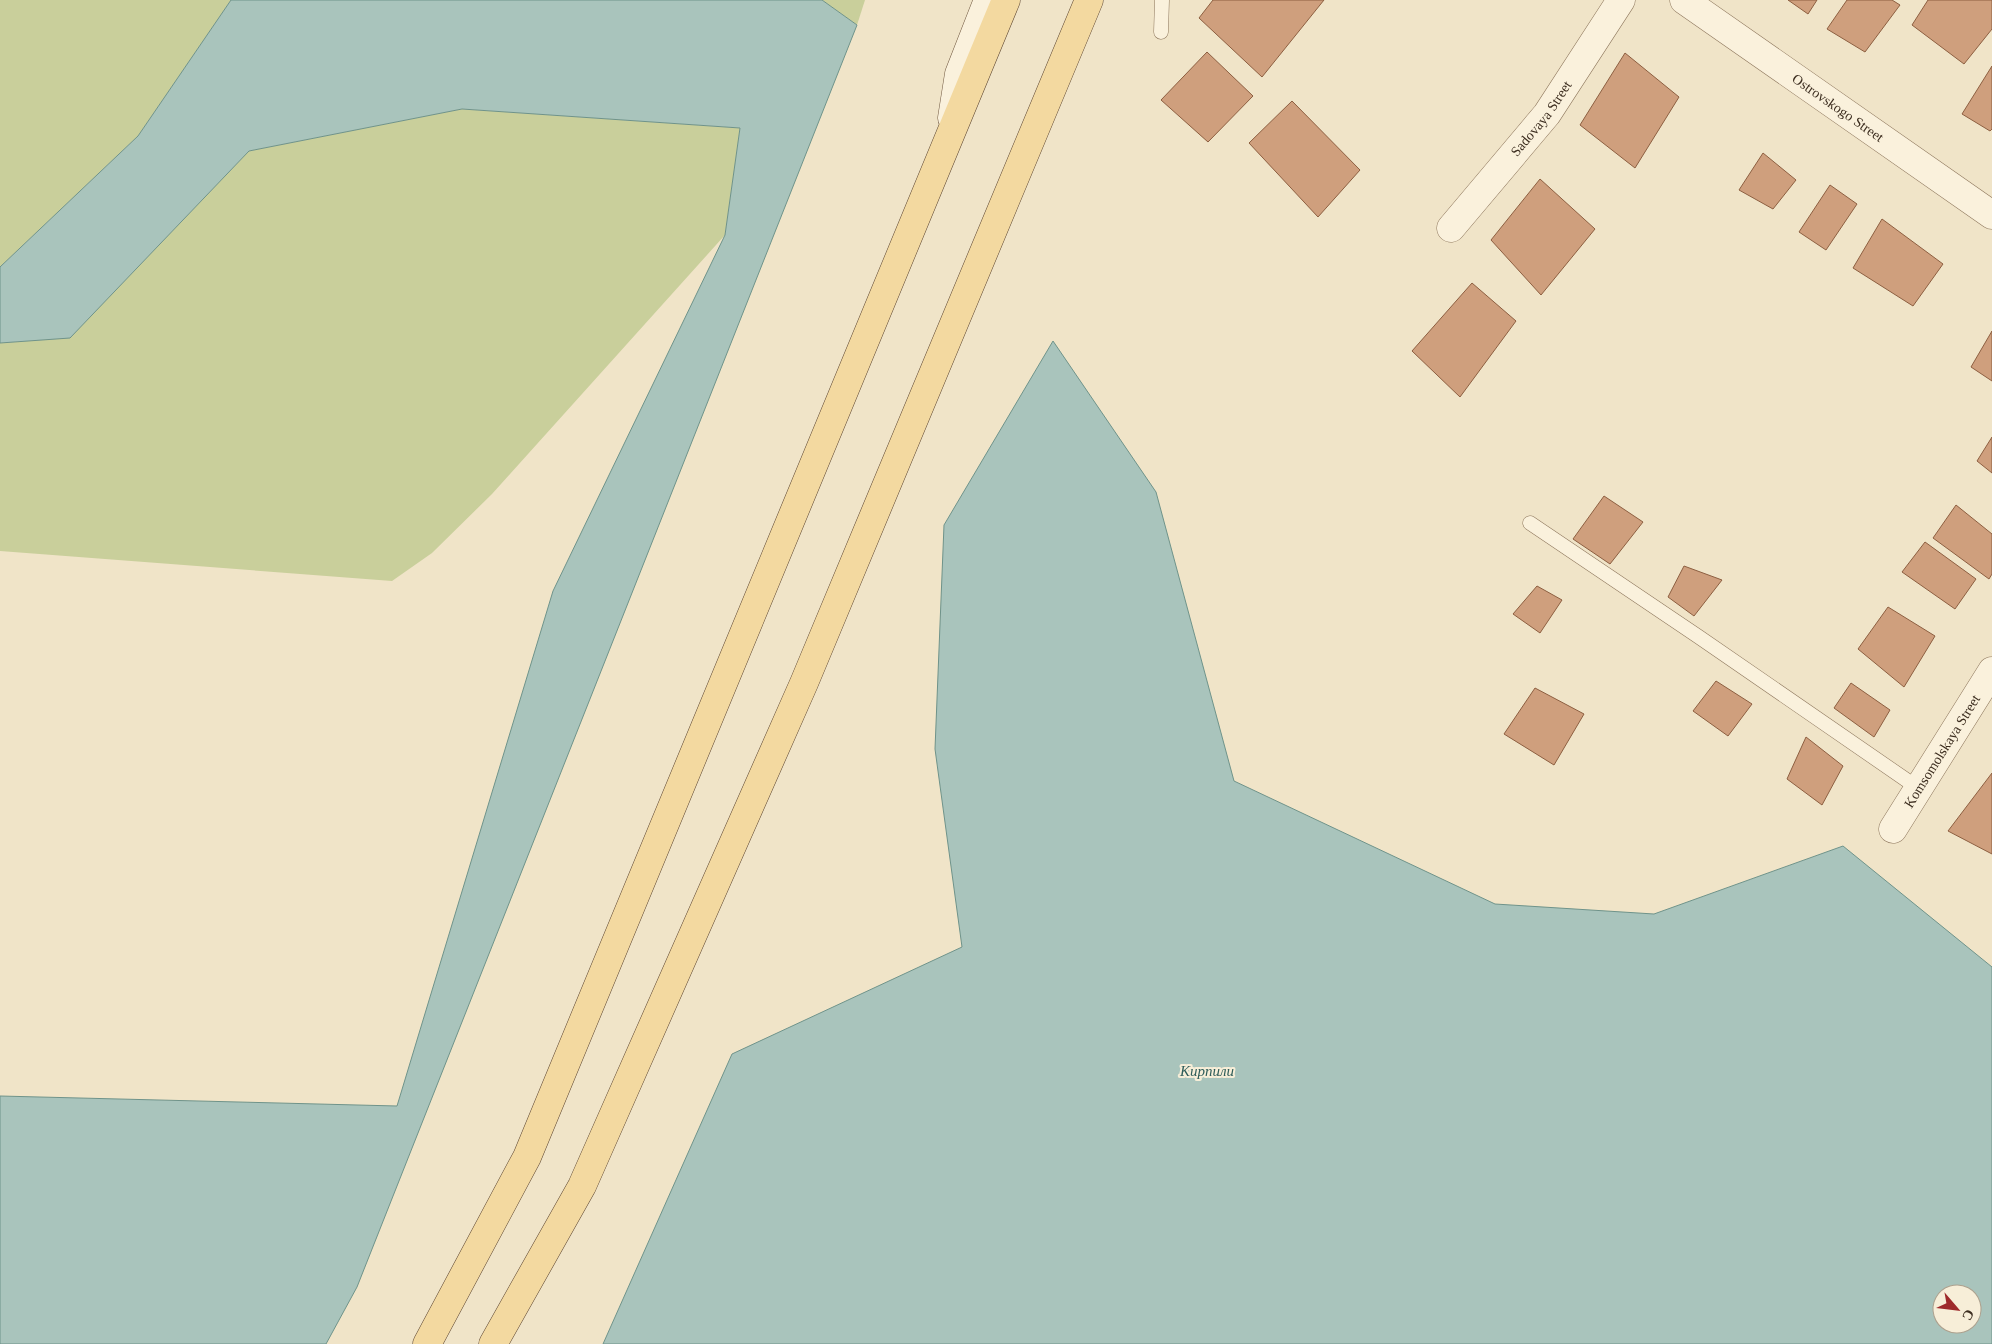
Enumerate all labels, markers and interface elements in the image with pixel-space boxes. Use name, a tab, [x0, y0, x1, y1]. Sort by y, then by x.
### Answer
street label: Ostrovskogo Street	[1790, 71, 1887, 145]
street label: Sadovaya Street	[1508, 78, 1574, 159]
street label: Komsomolskaya Street	[1901, 692, 1983, 810]
water label: Кирпили	[1179, 1063, 1234, 1079]
north arrow	[1932, 1284, 1982, 1334]
text: С	[1959, 1307, 1977, 1323]

